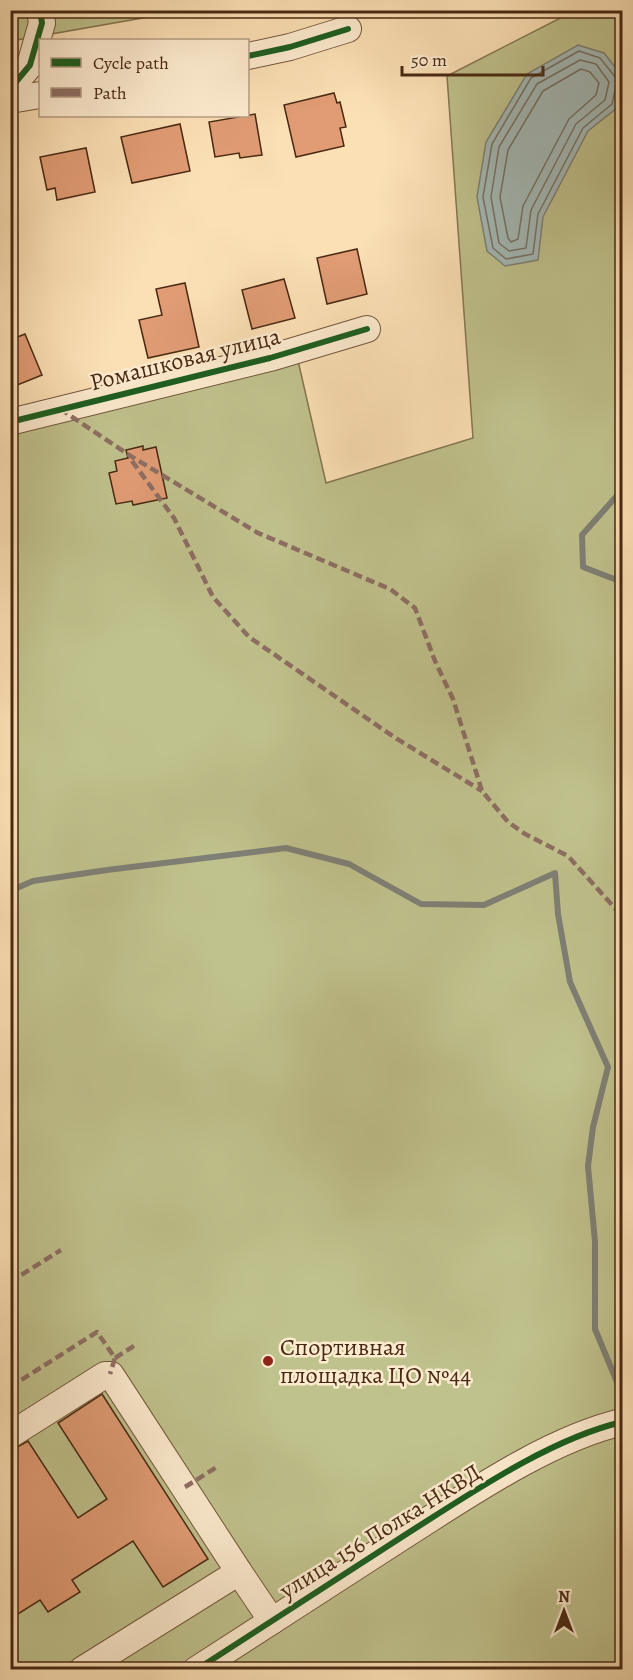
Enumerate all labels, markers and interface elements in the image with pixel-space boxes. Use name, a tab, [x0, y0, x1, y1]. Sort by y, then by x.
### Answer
legend	[39, 39, 249, 117]
scale bar	[402, 39, 543, 77]
text: 50 m	[411, 48, 447, 72]
text: Cycle path	[93, 51, 169, 75]
text: Path	[93, 81, 127, 105]
street label: Ромашковая улица	[86, 320, 284, 398]
place label: Спортивная площадка ЦО №44	[280, 1331, 471, 1391]
marker: Спортивная площадка ЦО №44	[261, 1354, 275, 1368]
street label: улица 156 Полка НКВД	[272, 1456, 487, 1607]
north arrow	[534, 1581, 594, 1641]
text: N	[558, 1586, 570, 1608]

